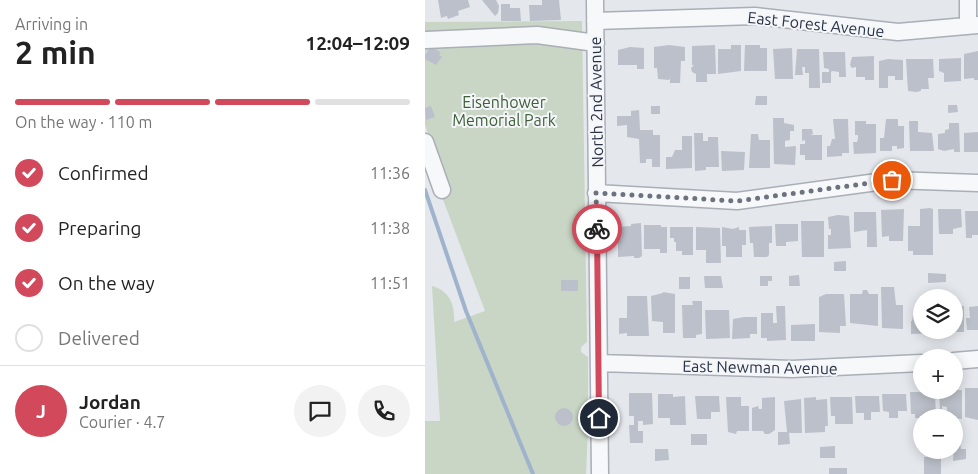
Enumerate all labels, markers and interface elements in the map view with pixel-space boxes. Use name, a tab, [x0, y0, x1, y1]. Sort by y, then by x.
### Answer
street label: East Forest Avenue	[747, 8, 885, 40]
text: Arriving in	[15, 15, 88, 33]
text: 12:04–12:09	[305, 32, 410, 54]
text: 2 min	[15, 34, 96, 70]
street label: North 2nd Avenue	[586, 36, 606, 168]
park label: Eisenhower Memorial Park	[452, 93, 556, 129]
text: On the way · 110 m	[15, 113, 152, 131]
icon: check	[15, 159, 43, 187]
pin	[871, 159, 913, 201]
text: Confirmed	[58, 162, 149, 184]
text: 11:36	[370, 164, 410, 182]
icon: bag	[878, 166, 906, 194]
courier	[572, 204, 622, 254]
icon: check	[15, 214, 43, 242]
icon: bike	[583, 215, 611, 243]
text: Preparing	[58, 217, 142, 239]
text: 11:38	[370, 219, 410, 237]
icon: check	[15, 269, 43, 297]
text: On the way	[58, 272, 155, 294]
text: 11:51	[370, 274, 410, 292]
map controls	[913, 289, 963, 459]
button: layers	[913, 289, 963, 339]
text: Delivered	[58, 327, 140, 349]
button: +	[913, 349, 963, 399]
street label: East Newman Avenue	[682, 357, 838, 377]
button: chat	[294, 385, 346, 437]
button: phone	[358, 385, 410, 437]
text: Jordan	[79, 391, 141, 413]
pin	[578, 397, 620, 439]
text: J	[36, 400, 46, 422]
icon: home	[585, 404, 613, 432]
button: −	[913, 409, 963, 459]
text: Courier · 4.7	[79, 413, 165, 431]

